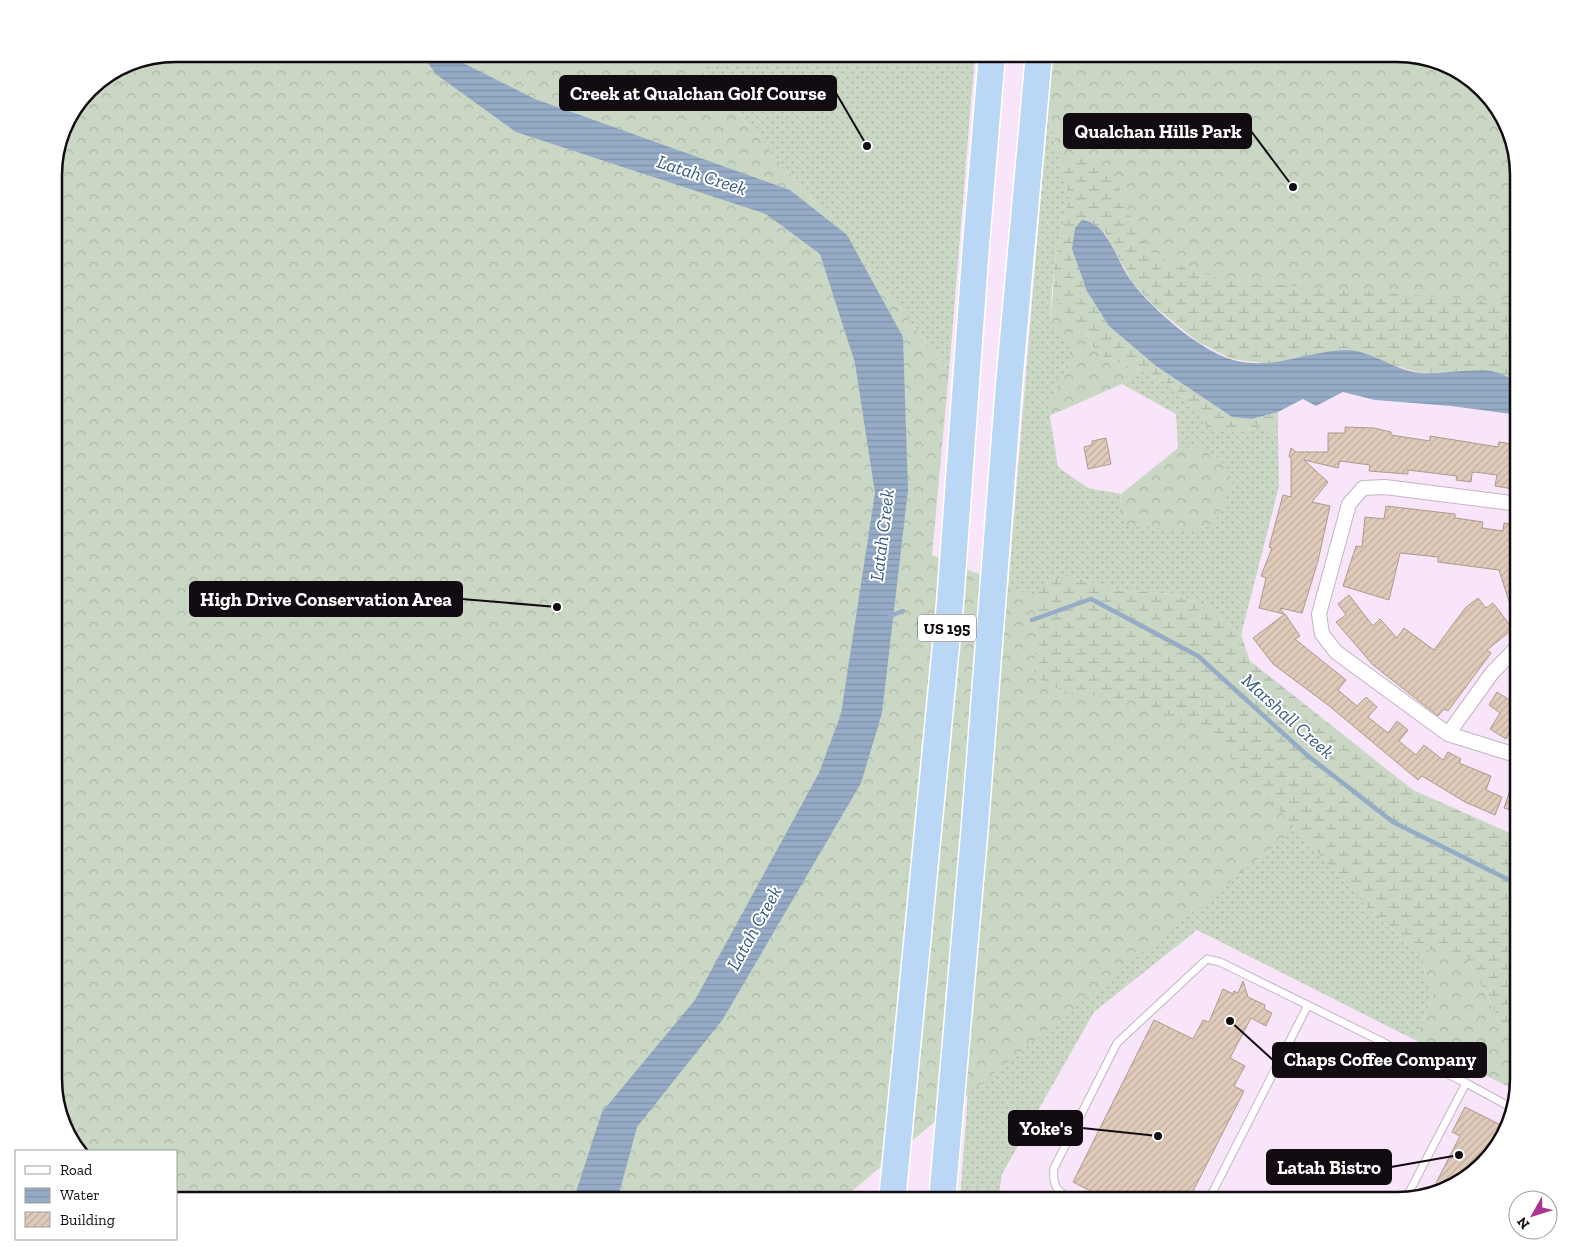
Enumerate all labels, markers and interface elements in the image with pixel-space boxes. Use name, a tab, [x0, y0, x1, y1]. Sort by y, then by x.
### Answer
callout: Creek at Qualchan Golf Course	[560, 76, 836, 110]
text: Creek at Qualchan Golf Course	[570, 82, 826, 105]
callout: Qualchan Hills Park	[1064, 114, 1251, 148]
text: Qualchan Hills Park	[1075, 120, 1242, 143]
water label: Latah Creek	[654, 150, 750, 200]
water label: Latah Creek	[865, 488, 899, 582]
callout: High Drive Conservation Area	[190, 582, 462, 616]
text: High Drive Conservation Area	[200, 588, 452, 611]
road number: US 195	[918, 614, 976, 641]
water label: Marshall Creek	[1237, 669, 1339, 763]
water label: Latah Creek	[721, 882, 787, 974]
callout: Chaps Coffee Company	[1273, 1043, 1486, 1077]
text: Chaps Coffee Company	[1284, 1048, 1476, 1071]
callout: Yoke's	[1009, 1111, 1082, 1145]
text: Yoke's	[1020, 1117, 1073, 1140]
legend	[15, 1150, 178, 1240]
callout: Latah Bistro	[1267, 1150, 1391, 1184]
text: Latah Bistro	[1277, 1156, 1381, 1179]
text: Road	[60, 1161, 93, 1179]
text: Water	[60, 1186, 100, 1204]
north arrow	[1508, 1190, 1558, 1240]
text: Building	[60, 1211, 115, 1229]
text: N	[1513, 1213, 1533, 1232]

